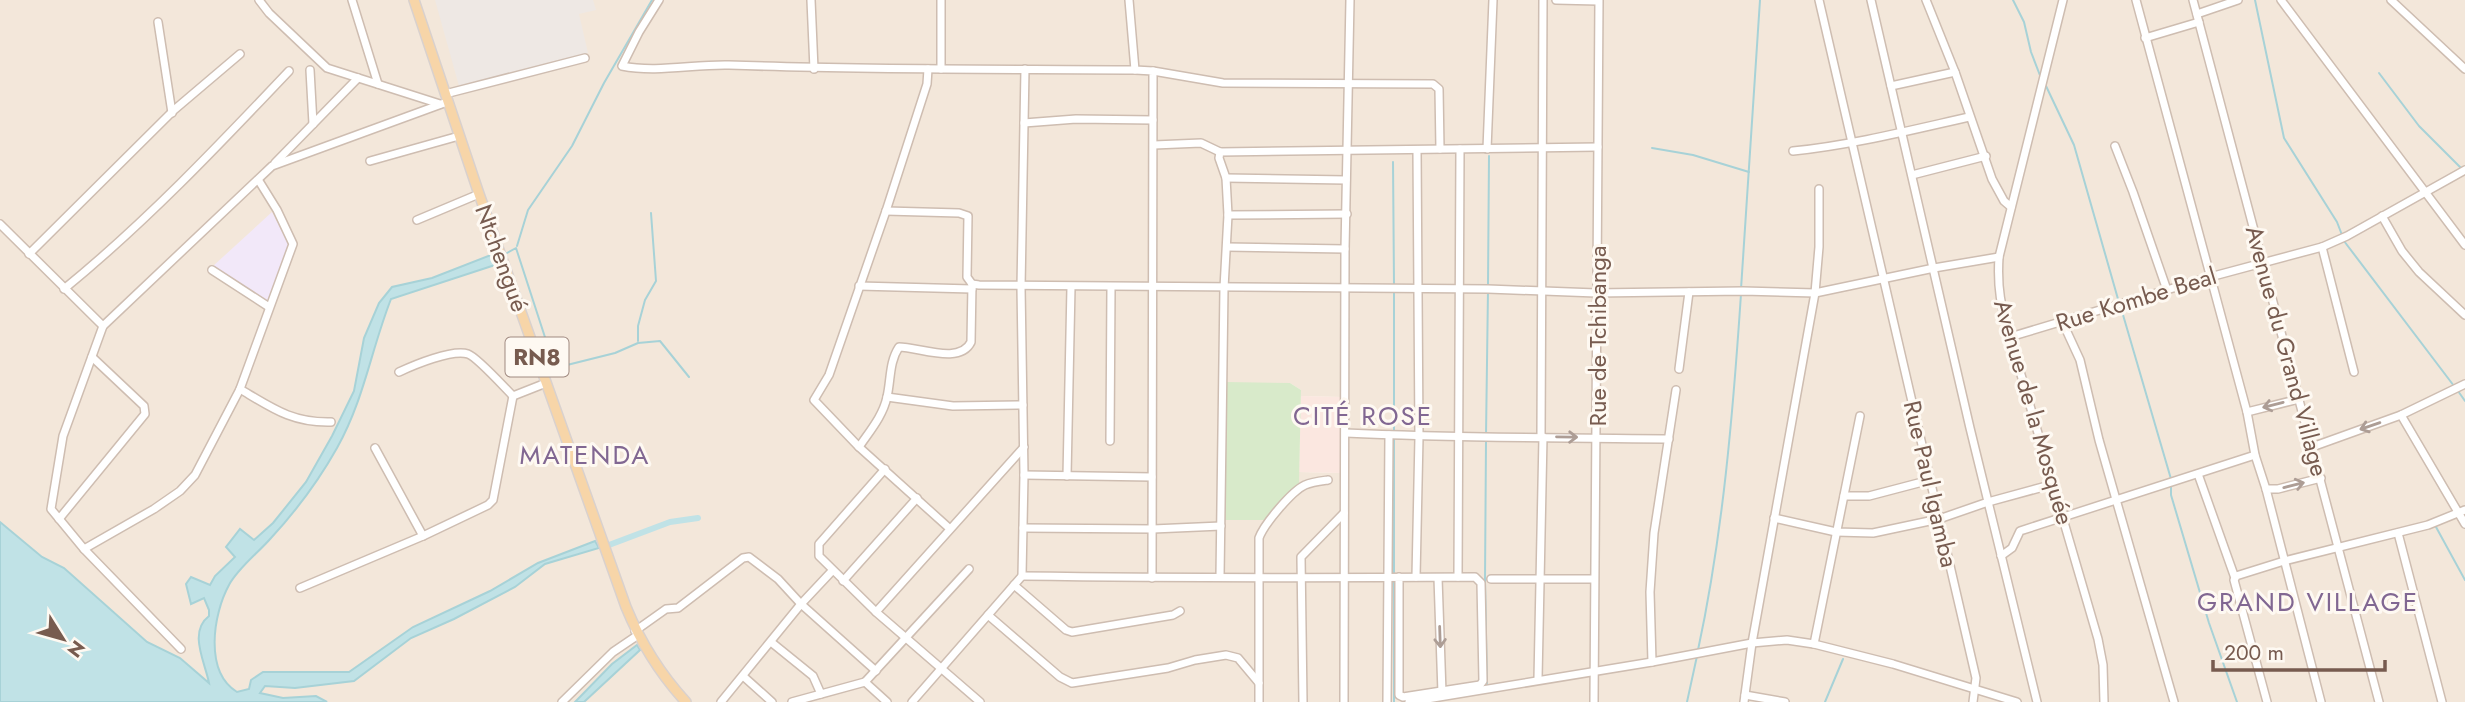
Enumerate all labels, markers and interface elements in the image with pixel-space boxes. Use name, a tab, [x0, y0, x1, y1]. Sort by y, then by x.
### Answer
street label: Ntchengué	[466, 199, 538, 317]
street label: Avenue du Grand Village	[2237, 222, 2337, 480]
street label: Rue de Tchibanga	[1580, 246, 1615, 426]
street label: Rue Kombe Beal	[2051, 258, 2221, 340]
street label: Avenue de la Mosquée	[1985, 295, 2083, 529]
road number: RN8	[505, 338, 568, 376]
district label: CITÉ ROSE	[1293, 397, 1433, 435]
street label: Rue Paul Igamba	[1895, 397, 1967, 571]
one-way arrow	[2262, 399, 2285, 412]
one-way arrow	[2360, 421, 2382, 433]
one-way arrow	[1555, 431, 1578, 444]
district label: MATENDA	[519, 436, 651, 474]
one-way arrow	[2282, 478, 2305, 491]
district label: GRAND VILLAGE	[2197, 583, 2419, 621]
north arrow	[28, 604, 98, 674]
one-way arrow	[1433, 625, 1447, 648]
scale bar	[2213, 628, 2384, 672]
text: N	[61, 635, 92, 663]
text: 200 m	[2224, 638, 2284, 668]

